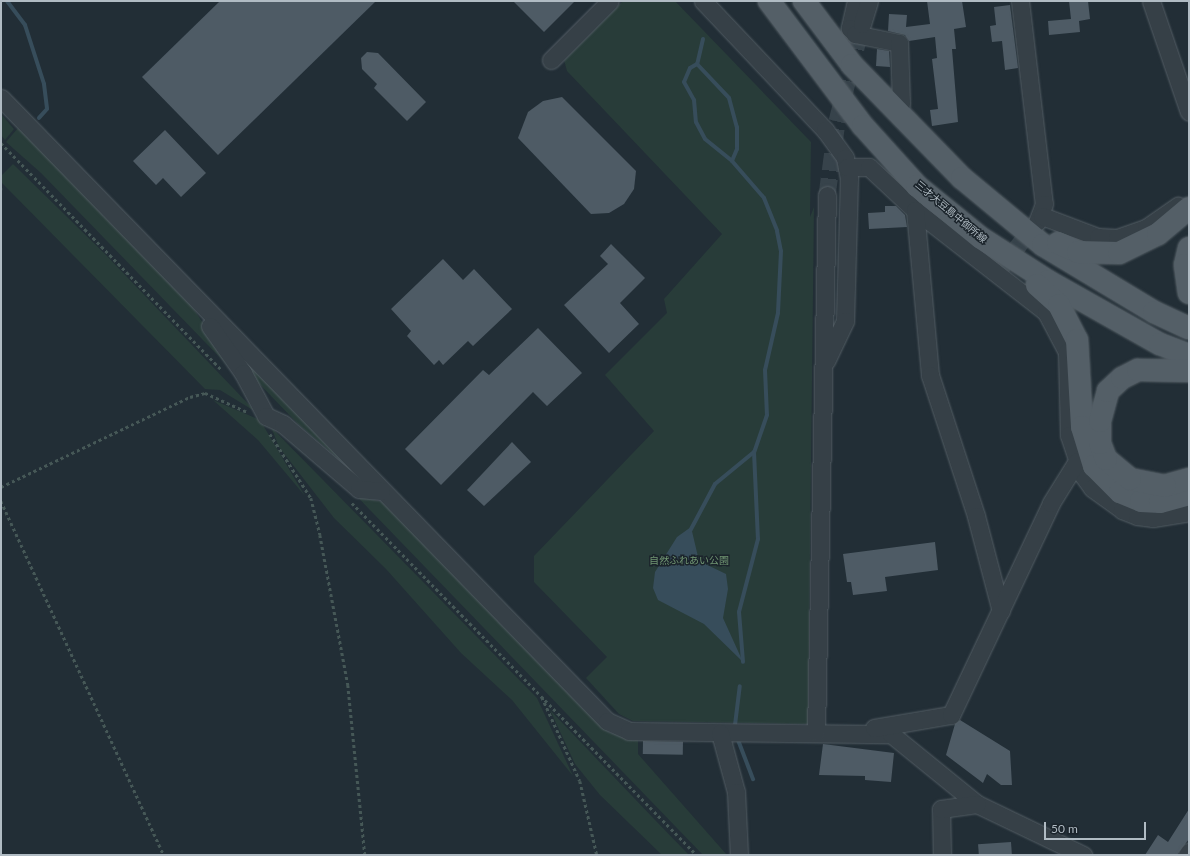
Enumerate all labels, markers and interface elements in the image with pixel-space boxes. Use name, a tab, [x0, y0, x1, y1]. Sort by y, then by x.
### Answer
street label: 三才大豆島中御所線	[913, 178, 989, 246]
park label: 自然ふれあい公園	[649, 555, 729, 567]
scale bar	[1046, 814, 1148, 840]
text: 50 m	[1051, 821, 1078, 836]

